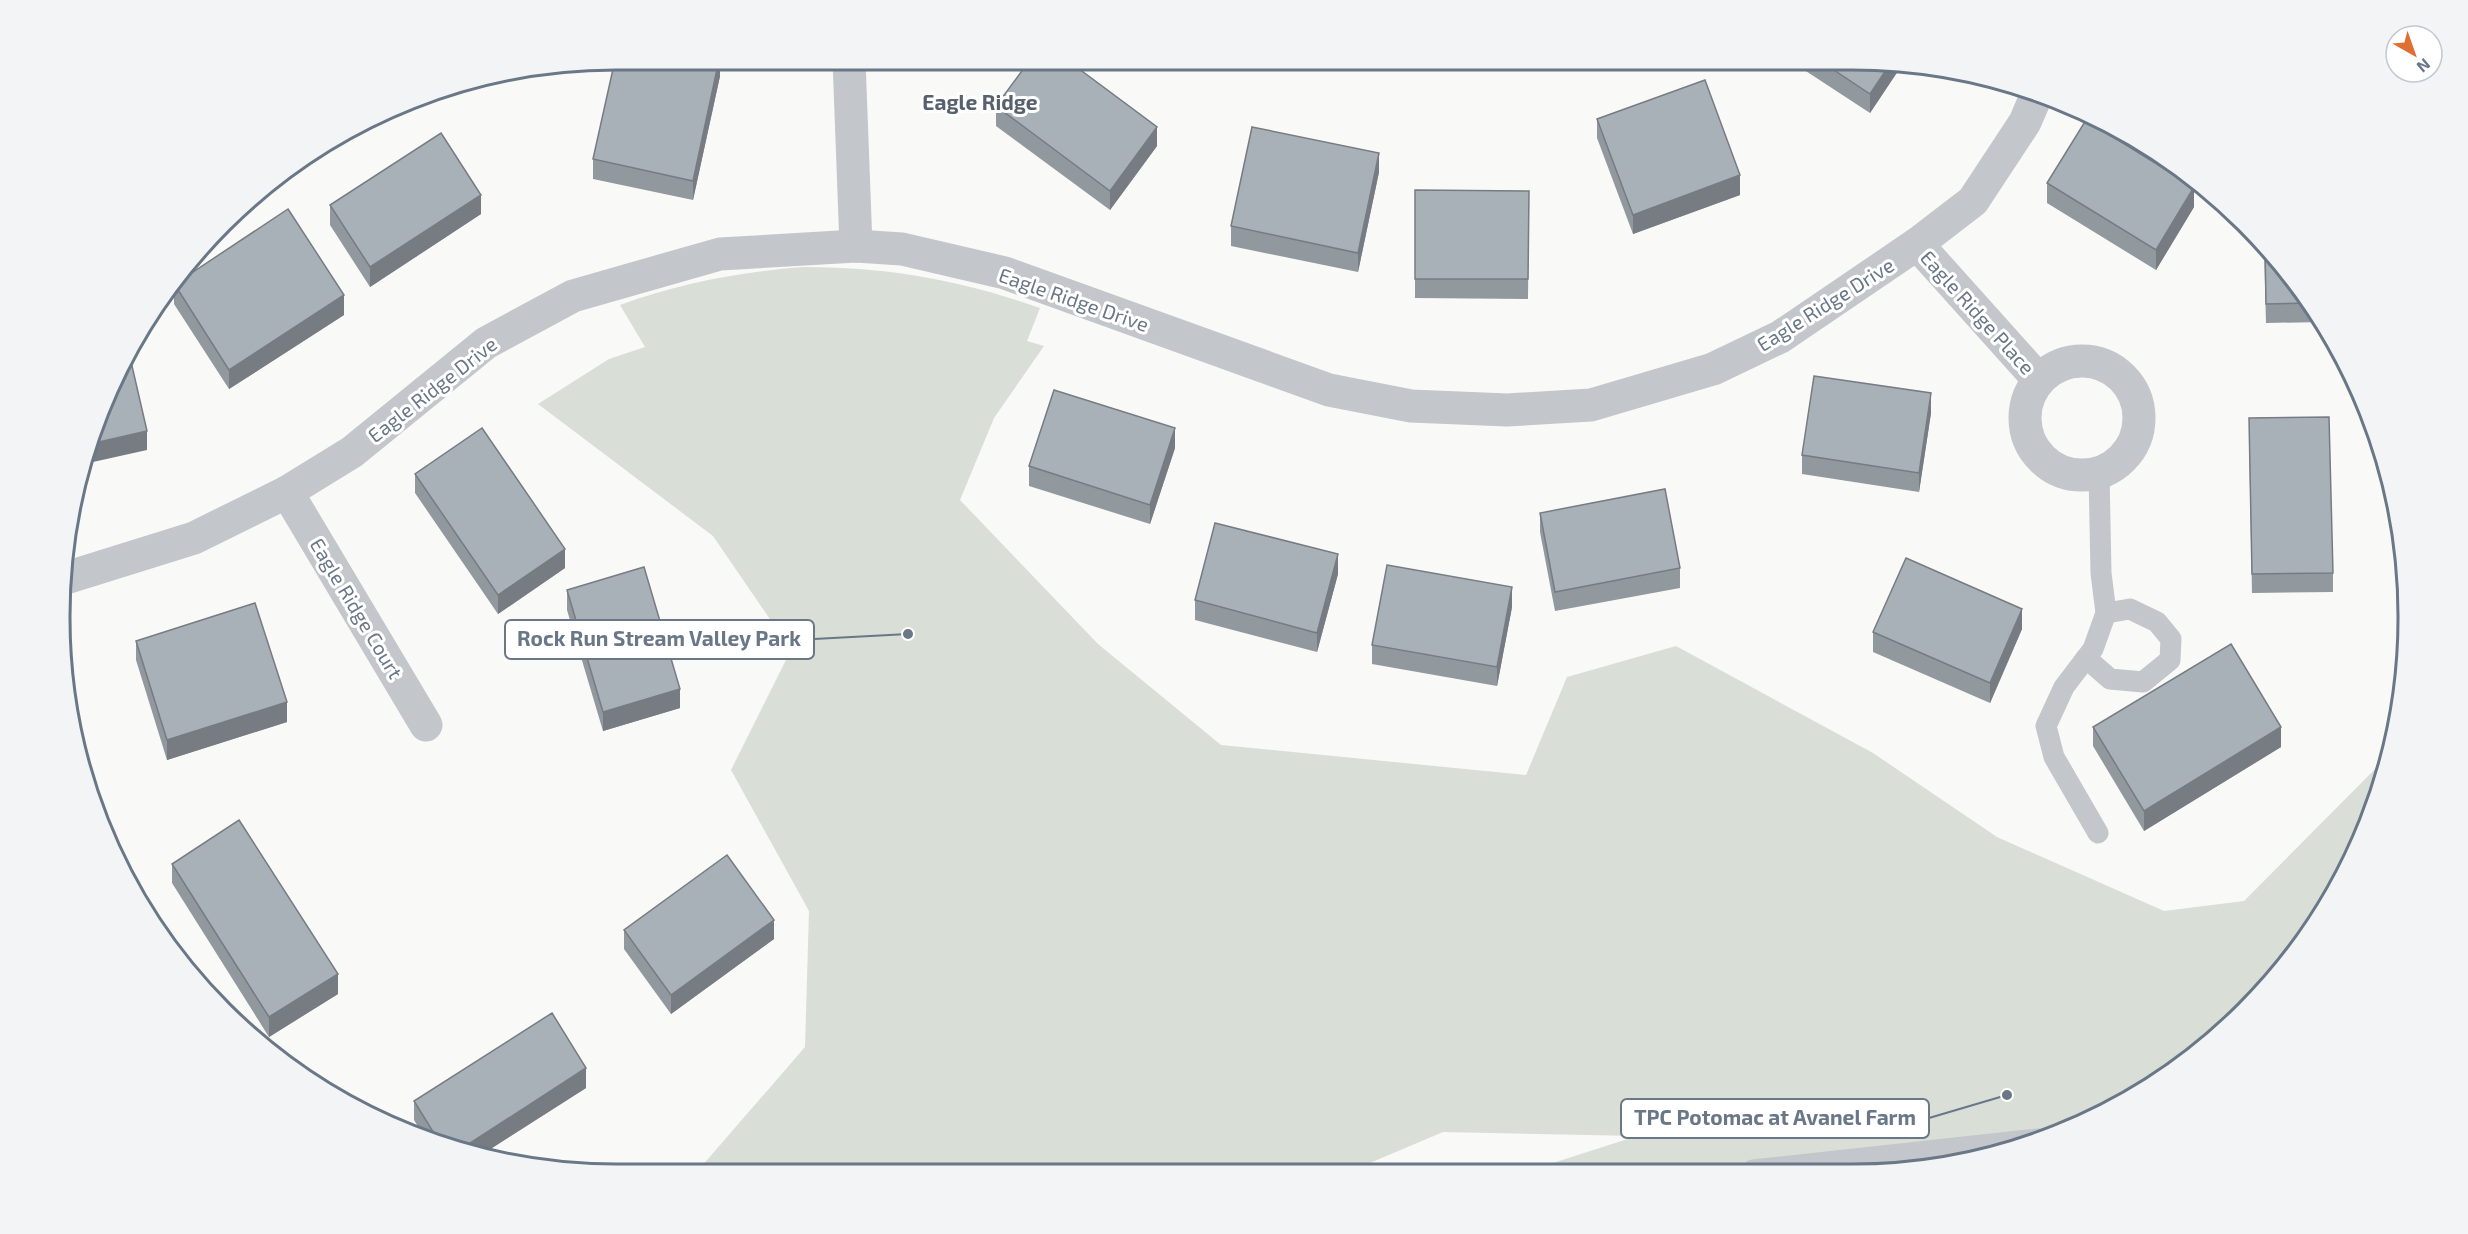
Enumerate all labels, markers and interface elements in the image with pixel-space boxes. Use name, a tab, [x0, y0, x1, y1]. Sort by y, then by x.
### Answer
north arrow	[2384, 24, 2444, 84]
text: N	[2413, 55, 2434, 77]
district label: Eagle Ridge	[922, 89, 1038, 114]
street label: Eagle Ridge Place	[1916, 245, 2040, 379]
street label: Eagle Ridge Drive	[1752, 252, 1898, 356]
street label: Eagle Ridge Drive	[996, 262, 1152, 336]
street label: Eagle Ridge Drive	[363, 331, 501, 447]
street label: Eagle Ridge Court	[306, 534, 409, 683]
callout: Rock Run Stream Valley Park	[505, 620, 814, 659]
text: Rock Run Stream Valley Park	[517, 625, 801, 651]
callout: TPC Potomac at Avanel Farm	[1621, 1099, 1929, 1138]
text: TPC Potomac at Avanel Farm	[1634, 1104, 1916, 1129]

